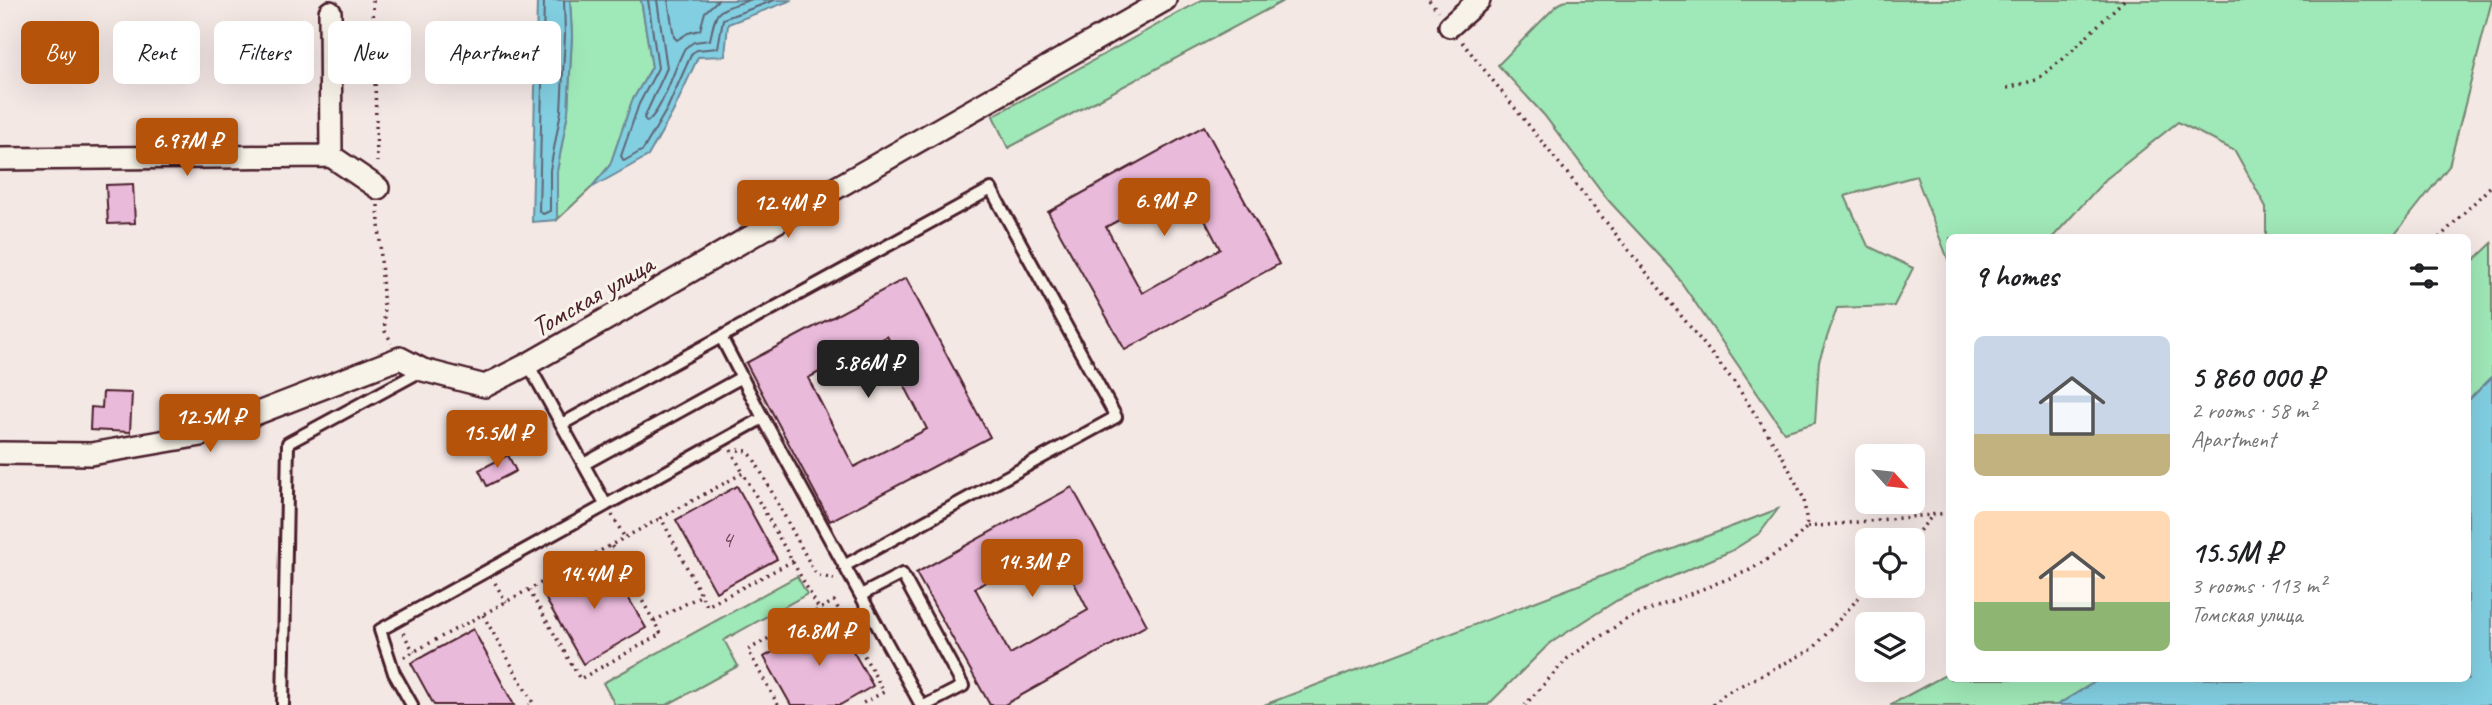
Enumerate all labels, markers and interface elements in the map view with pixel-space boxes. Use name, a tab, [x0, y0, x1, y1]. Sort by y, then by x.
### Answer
chip: Buy	[21, 21, 99, 84]
chip: Rent	[113, 21, 200, 84]
chip: Filters	[214, 21, 314, 84]
chip: New	[328, 21, 411, 84]
chip: Apartment	[425, 21, 561, 84]
pin: 6.97M ₽	[122, 118, 252, 178]
text: 6.97M ₽	[152, 126, 222, 155]
pin: 6.9M ₽	[1107, 178, 1221, 238]
pin: 12.4M ₽	[723, 180, 853, 240]
text: 6.9M ₽	[1134, 186, 1194, 215]
text: 12.4M ₽	[753, 188, 823, 217]
street label: Томская улица	[525, 245, 662, 345]
text: 9 homes	[1974, 257, 2058, 295]
icon: filters	[2405, 257, 2443, 295]
pin: 5.86M ₽	[803, 340, 933, 400]
text: 5.86M ₽	[833, 348, 903, 377]
text: 5 860 000 ₽	[2191, 358, 2323, 396]
icon: home	[2030, 364, 2114, 448]
pin: 12.5M ₽	[145, 394, 275, 454]
text: 2 rooms · 58 m²	[2191, 396, 2315, 425]
text: 12.5M ₽	[175, 402, 245, 431]
pin: 15.5M ₽	[432, 410, 562, 470]
text: 15.5M ₽	[462, 418, 532, 447]
text: Apartment	[2191, 425, 2276, 454]
north arrow	[1855, 444, 1925, 514]
map controls	[1855, 444, 1925, 682]
house number: 4	[722, 524, 735, 554]
button: locate	[1855, 528, 1925, 598]
text: 15.5M ₽	[2191, 533, 2281, 571]
icon: home	[2030, 539, 2114, 623]
pin: 14.3M ₽	[967, 540, 1097, 599]
text: 14.3M ₽	[997, 547, 1067, 576]
pin: 14.4M ₽	[529, 552, 659, 611]
text: 14.4M ₽	[559, 559, 629, 588]
text: 3 rooms · 113 m²	[2191, 571, 2326, 600]
text: Томская улица	[2191, 600, 2302, 629]
pin: 16.8M ₽	[754, 608, 884, 668]
button: layers	[1855, 612, 1925, 682]
text: 16.8M ₽	[784, 616, 854, 645]

